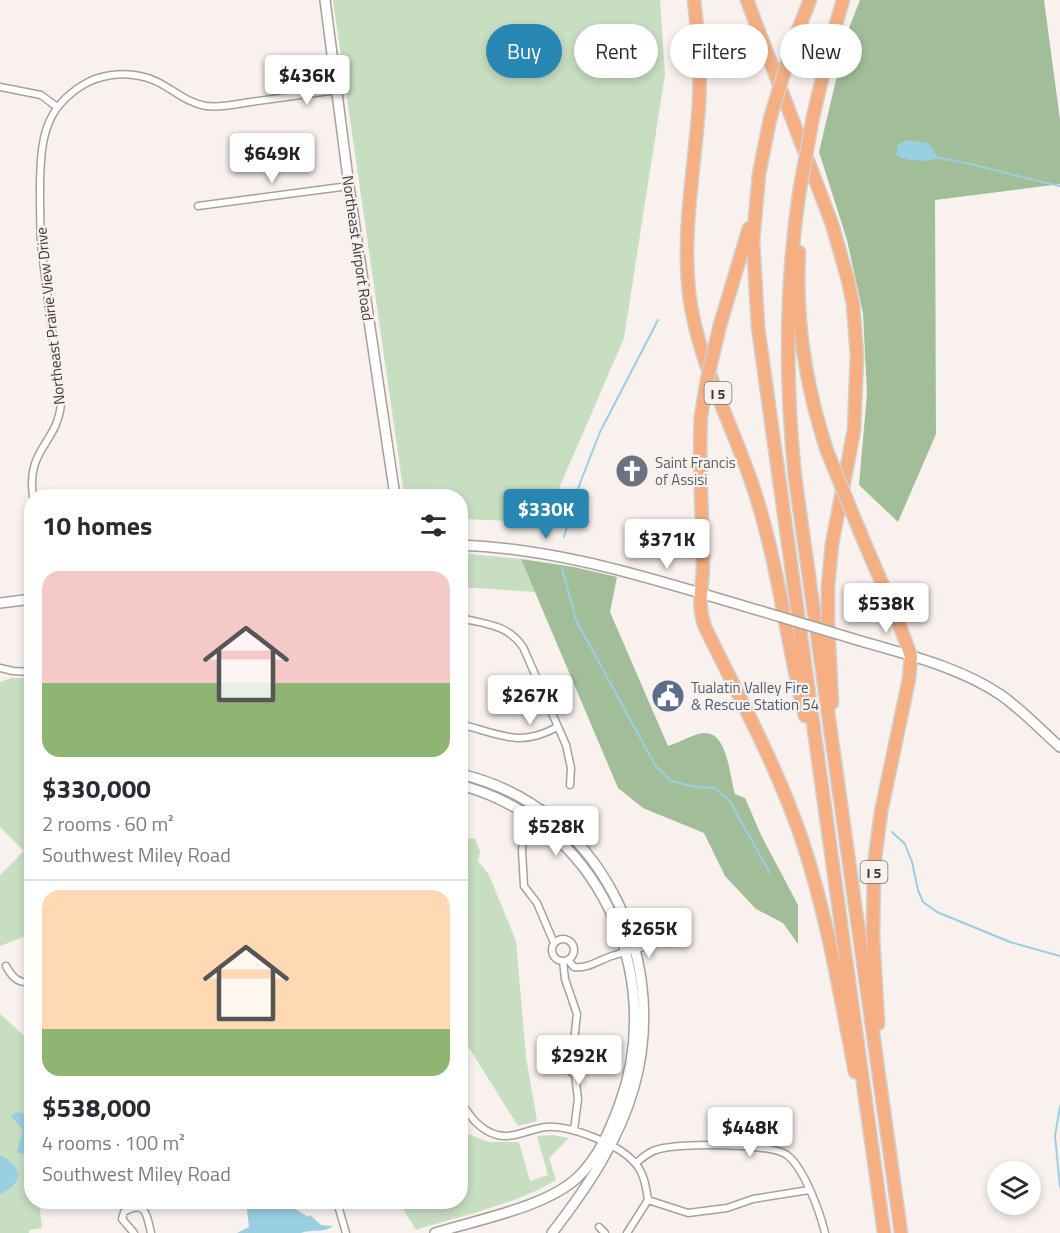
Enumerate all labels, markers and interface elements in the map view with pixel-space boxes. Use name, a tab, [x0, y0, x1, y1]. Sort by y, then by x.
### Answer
chip: Buy	[486, 24, 562, 78]
chip: Rent	[574, 24, 658, 78]
chip: Filters	[670, 24, 768, 78]
chip: New	[780, 24, 862, 78]
pin: $436K	[265, 55, 349, 106]
text: $436K	[279, 59, 335, 90]
pin: $649K	[230, 133, 314, 184]
text: $649K	[244, 137, 300, 168]
street label: Northeast Airport Road	[336, 174, 380, 322]
street label: Northeast Prairie View Drive	[29, 226, 71, 406]
road number: I 5	[704, 382, 732, 404]
place label: Saint Francis of Assisi	[655, 451, 736, 491]
church icon: Saint Francis of Assisi	[614, 453, 650, 489]
pin: $330K	[504, 489, 588, 540]
text: $330K	[518, 493, 574, 524]
text: 10 homes	[42, 506, 152, 545]
icon: filters	[417, 509, 450, 542]
pin: $371K	[625, 519, 709, 570]
text: $371K	[639, 523, 695, 554]
pin: $538K	[844, 583, 928, 634]
text: $538K	[858, 587, 914, 618]
icon: home	[192, 610, 300, 718]
pin: $267K	[488, 675, 572, 726]
place label: Tualatin Valley Fire & Rescue Station 54	[691, 676, 819, 716]
public building icon: Tualatin Valley Fire & Rescue Station 54	[650, 678, 686, 714]
text: $267K	[502, 679, 558, 710]
text: $330,000	[42, 769, 151, 808]
pin: $528K	[514, 806, 598, 857]
text: 2 rooms · 60 m²	[42, 808, 174, 839]
text: $528K	[528, 810, 584, 841]
text: Southwest Miley Road	[42, 839, 231, 870]
road number: I 5	[860, 861, 888, 883]
pin: $265K	[607, 908, 691, 959]
text: $265K	[621, 912, 677, 943]
icon: home	[192, 929, 300, 1037]
pin: $292K	[537, 1035, 621, 1086]
text: $292K	[551, 1039, 607, 1070]
text: $538,000	[42, 1088, 151, 1127]
pin: $448K	[708, 1107, 792, 1158]
text: $448K	[722, 1111, 778, 1142]
text: 4 rooms · 100 m²	[42, 1127, 185, 1158]
text: Southwest Miley Road	[42, 1158, 231, 1189]
map controls	[987, 1161, 1041, 1215]
button: layers	[987, 1161, 1041, 1215]

